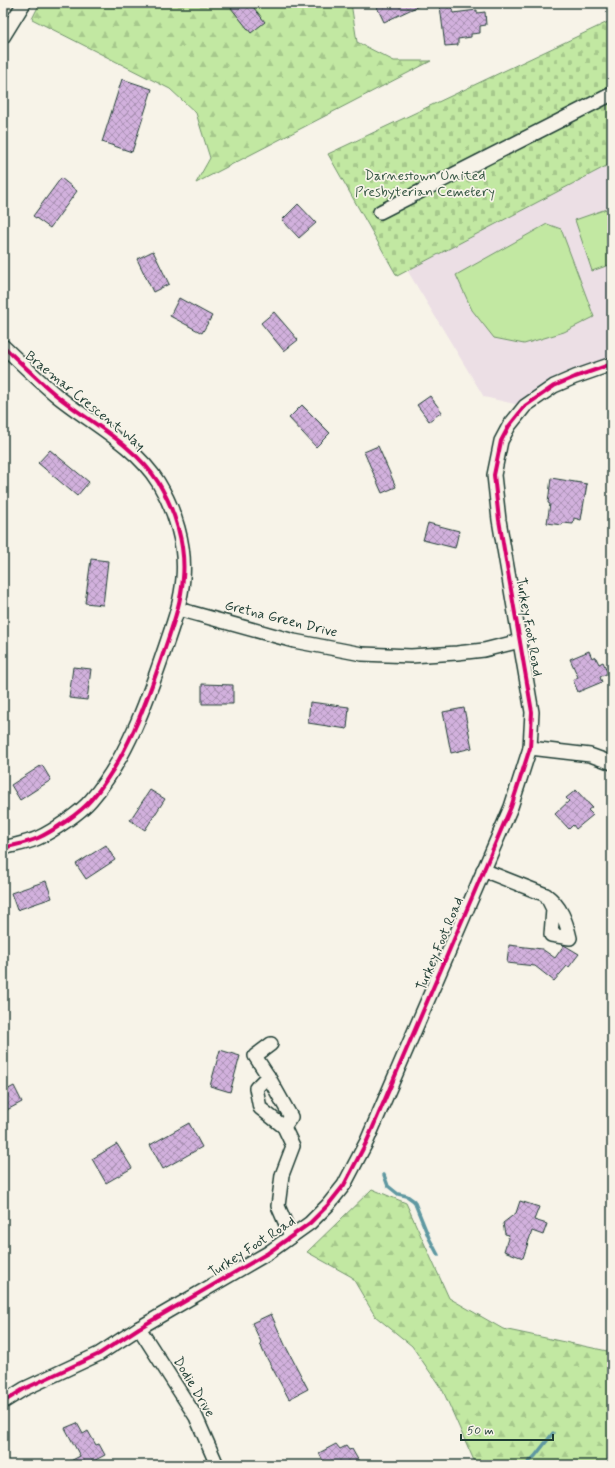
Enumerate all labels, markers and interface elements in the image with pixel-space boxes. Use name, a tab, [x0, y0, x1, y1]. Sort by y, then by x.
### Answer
park label: Darnestown United Presbyterian Cemetery	[355, 167, 495, 201]
street label: Braemar Crescent Way	[21, 347, 149, 455]
street label: Turkey Foot Road	[511, 576, 547, 678]
street label: Gretna Green Drive	[223, 596, 339, 642]
street label: Turkey Foot Road	[412, 895, 468, 993]
street label: Turkey Foot Road	[205, 1212, 299, 1282]
street label: Dodie Drive	[169, 1354, 219, 1420]
scale bar	[461, 1416, 553, 1442]
text: 50 m	[467, 1423, 494, 1439]

